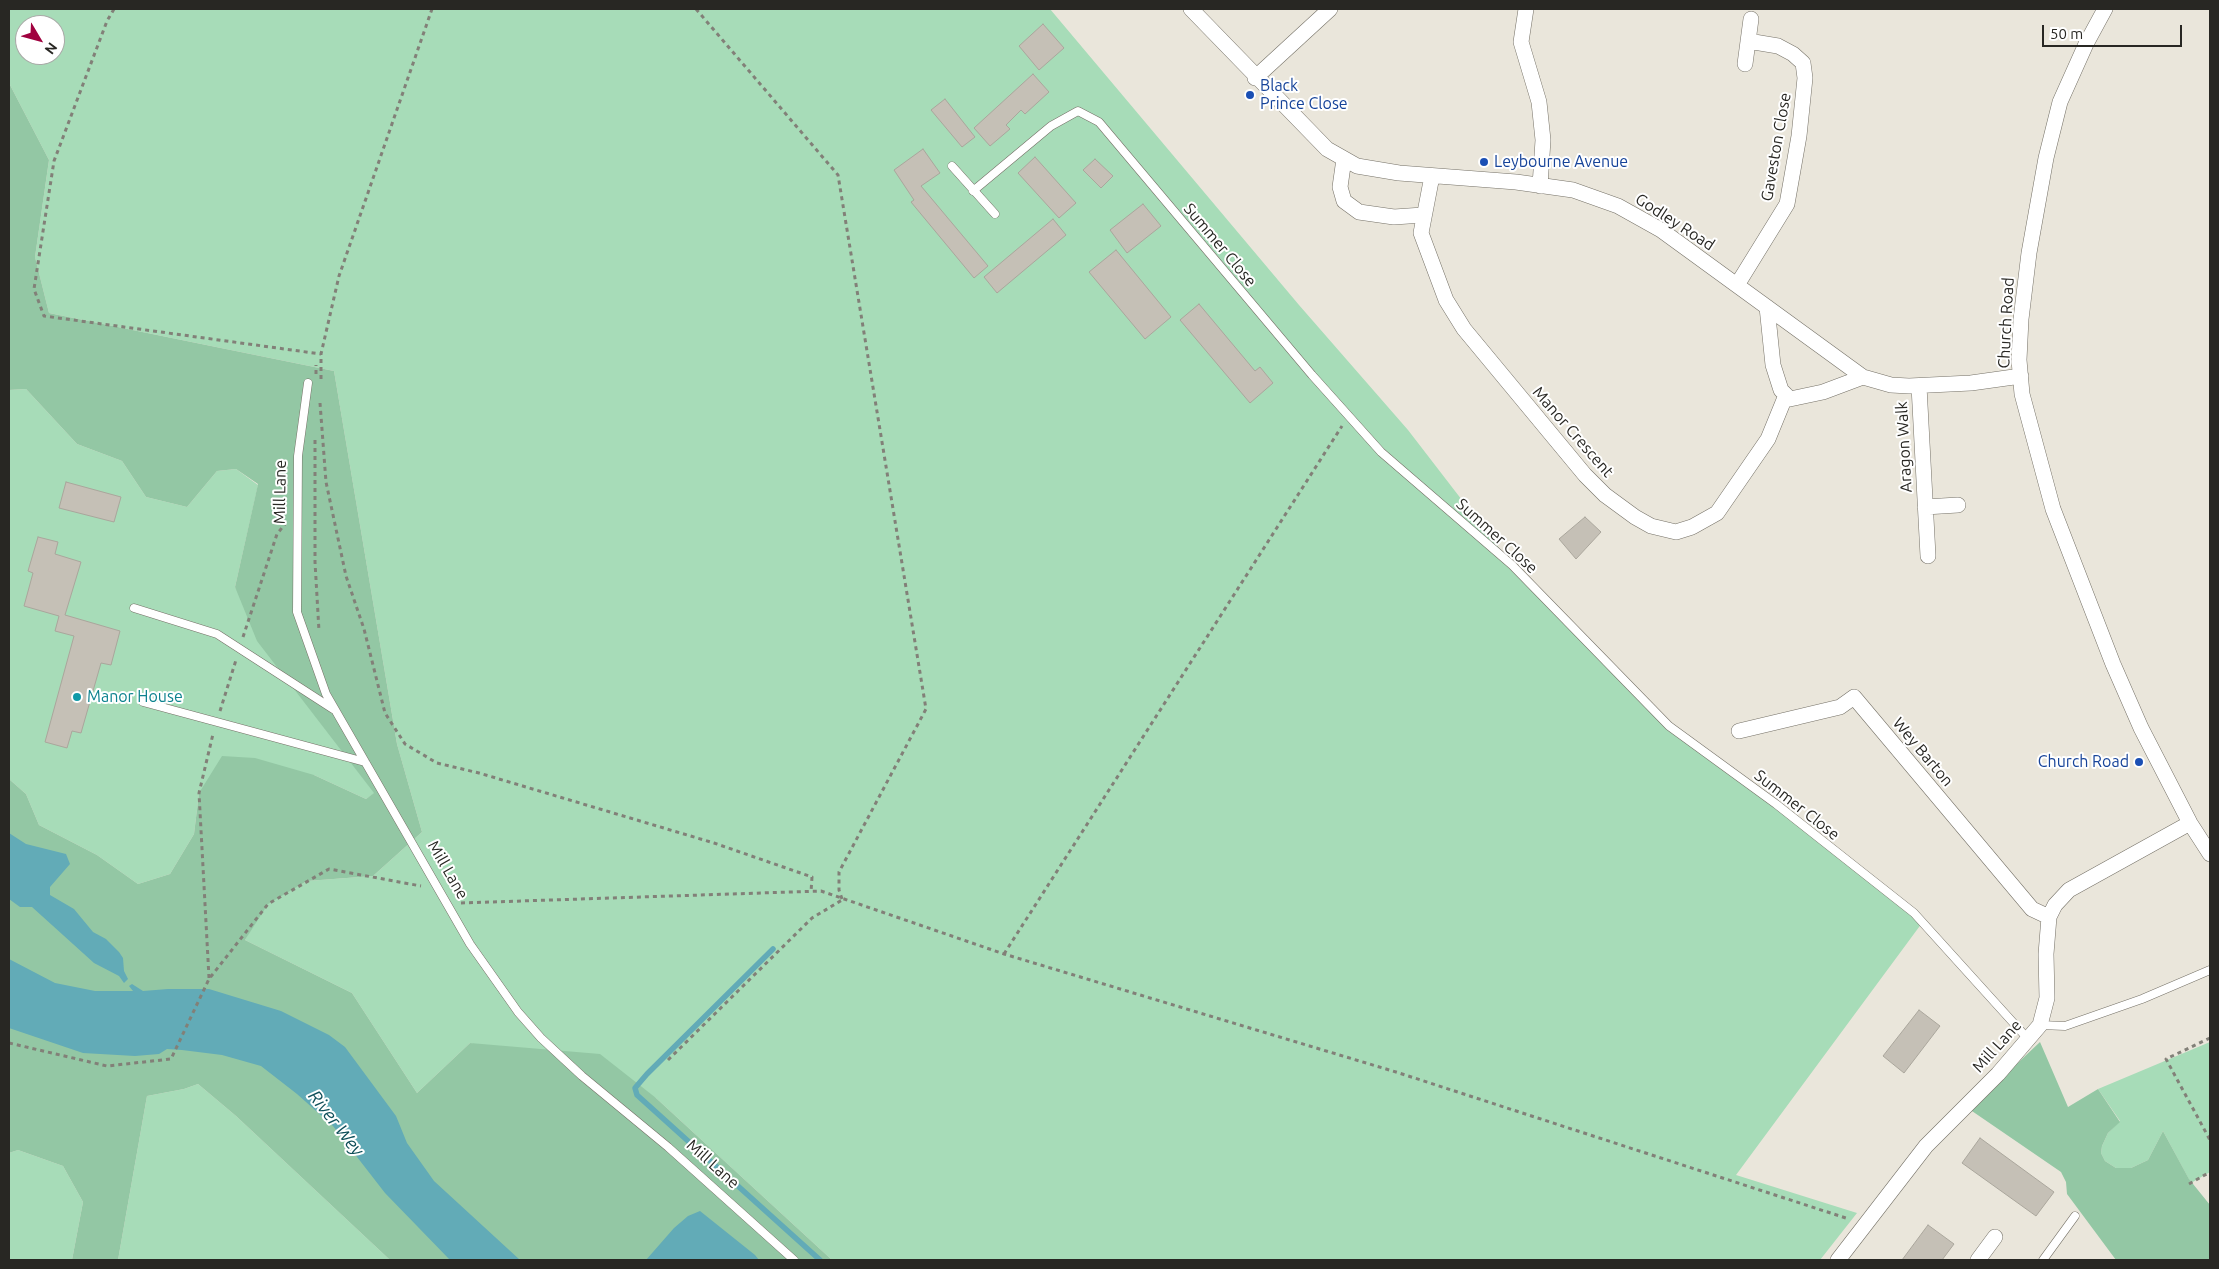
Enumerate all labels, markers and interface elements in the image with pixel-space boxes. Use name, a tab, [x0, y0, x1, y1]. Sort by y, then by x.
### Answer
north arrow	[15, 15, 65, 65]
scale bar	[2044, 15, 2184, 47]
text: 50 m	[2050, 25, 2083, 42]
text: N	[42, 39, 61, 57]
place label: Black Prince Close	[1260, 76, 1348, 114]
marker: Black Prince Close	[1244, 89, 1256, 101]
street label: Gaveston Close	[1757, 91, 1795, 203]
place label: Leybourne Avenue	[1494, 152, 1628, 172]
marker: Leybourne Avenue	[1478, 156, 1490, 168]
street label: Godley Road	[1632, 189, 1718, 255]
street label: Summer Close	[1180, 199, 1260, 291]
street label: Church Road	[1994, 277, 2018, 369]
street label: Manor Crescent	[1528, 383, 1618, 481]
street label: Aragon Walk	[1892, 401, 1916, 493]
street label: Mill Lane	[270, 460, 290, 524]
street label: Summer Close	[1452, 494, 1542, 578]
place label: Manor House	[87, 687, 183, 707]
marker: Manor House	[71, 691, 83, 703]
street label: Wey Barton	[1889, 714, 1957, 790]
place label: Church Road	[2038, 752, 2129, 772]
marker: Church Road	[2133, 756, 2145, 768]
street label: Summer Close	[1751, 766, 1843, 844]
street label: Mill Lane	[424, 837, 472, 903]
street label: Mill Lane	[1968, 1016, 2026, 1076]
water label: River Wey	[304, 1086, 368, 1160]
street label: Mill Lane	[683, 1135, 743, 1193]

